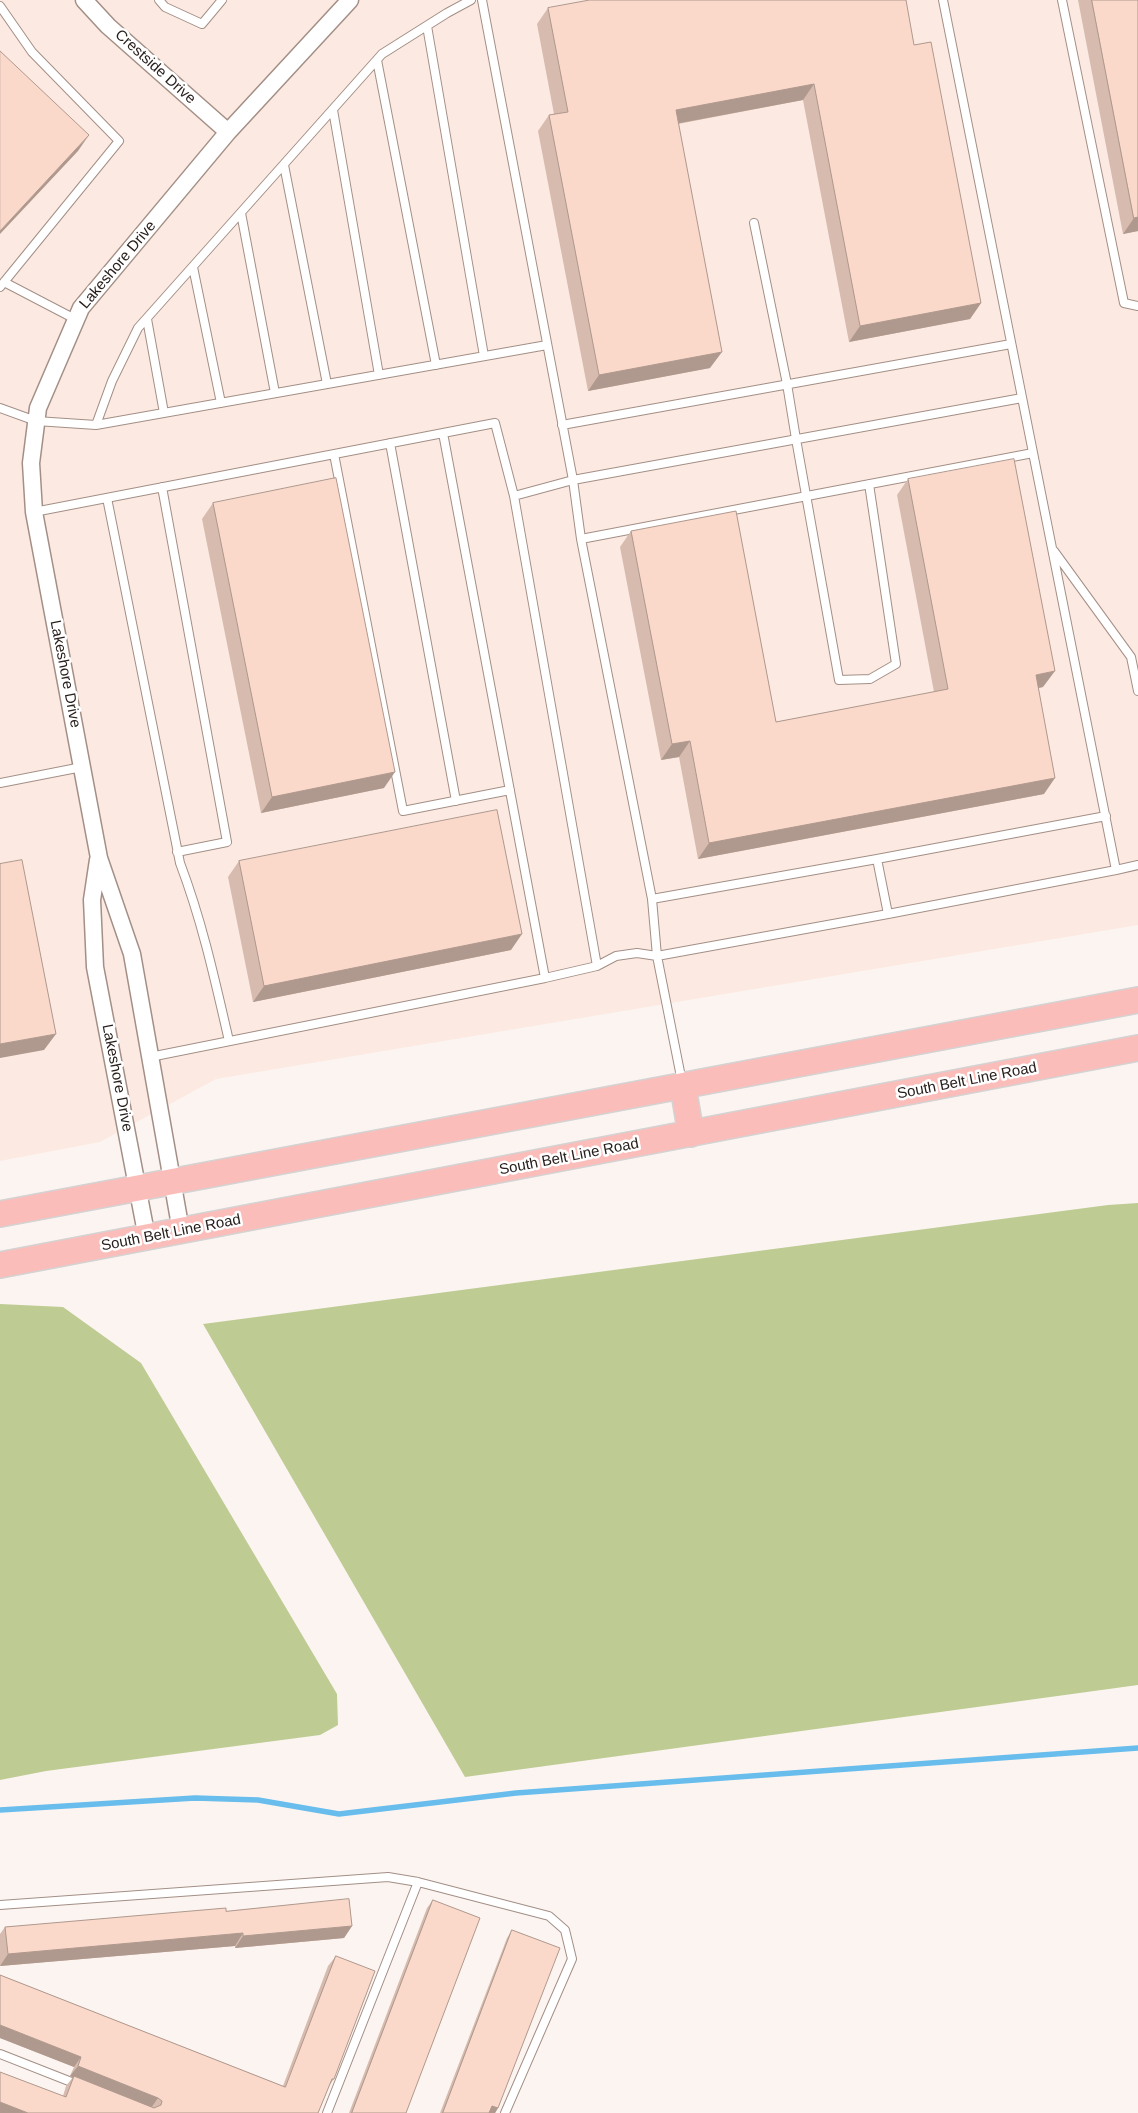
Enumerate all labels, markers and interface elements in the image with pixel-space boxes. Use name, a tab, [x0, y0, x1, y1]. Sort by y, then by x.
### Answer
street label: Crestside Drive	[111, 26, 199, 108]
street label: Lakeshore Drive	[76, 217, 160, 313]
street label: Lakeshore Drive	[46, 619, 84, 729]
street label: Lakeshore Drive	[98, 1023, 136, 1133]
street label: South Belt Line Road	[896, 1059, 1038, 1103]
street label: South Belt Line Road	[498, 1135, 640, 1179]
street label: South Belt Line Road	[100, 1211, 242, 1255]

